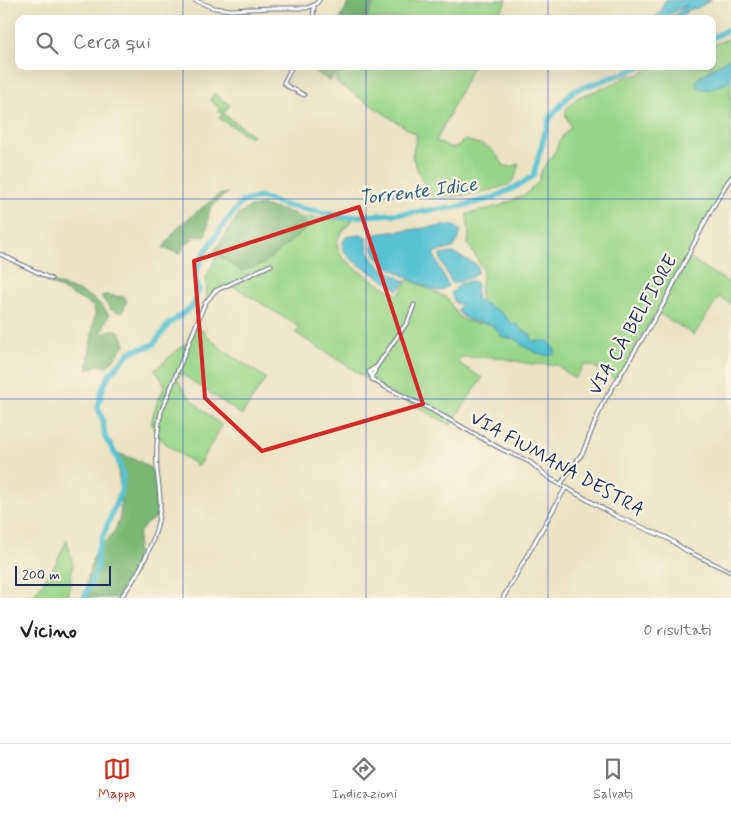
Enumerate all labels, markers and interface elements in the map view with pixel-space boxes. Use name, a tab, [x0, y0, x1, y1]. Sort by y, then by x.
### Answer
search box	[15, 15, 716, 70]
icon: search	[33, 29, 61, 57]
text: Cerca qui	[73, 30, 151, 55]
water label: Torrente Idice	[357, 171, 480, 213]
street label: VIA CÀ BELFIORE	[583, 250, 683, 400]
street label: VIA FIUMANA DESTRA	[465, 406, 649, 522]
scale bar	[15, 563, 111, 586]
text: 200 m	[22, 566, 60, 584]
text: Vicino	[20, 617, 77, 645]
text: 0 risultati	[644, 620, 711, 641]
tab: Mappa	[98, 755, 135, 803]
tab: Indicazioni	[332, 755, 397, 803]
tab: Salvati	[593, 755, 633, 803]

